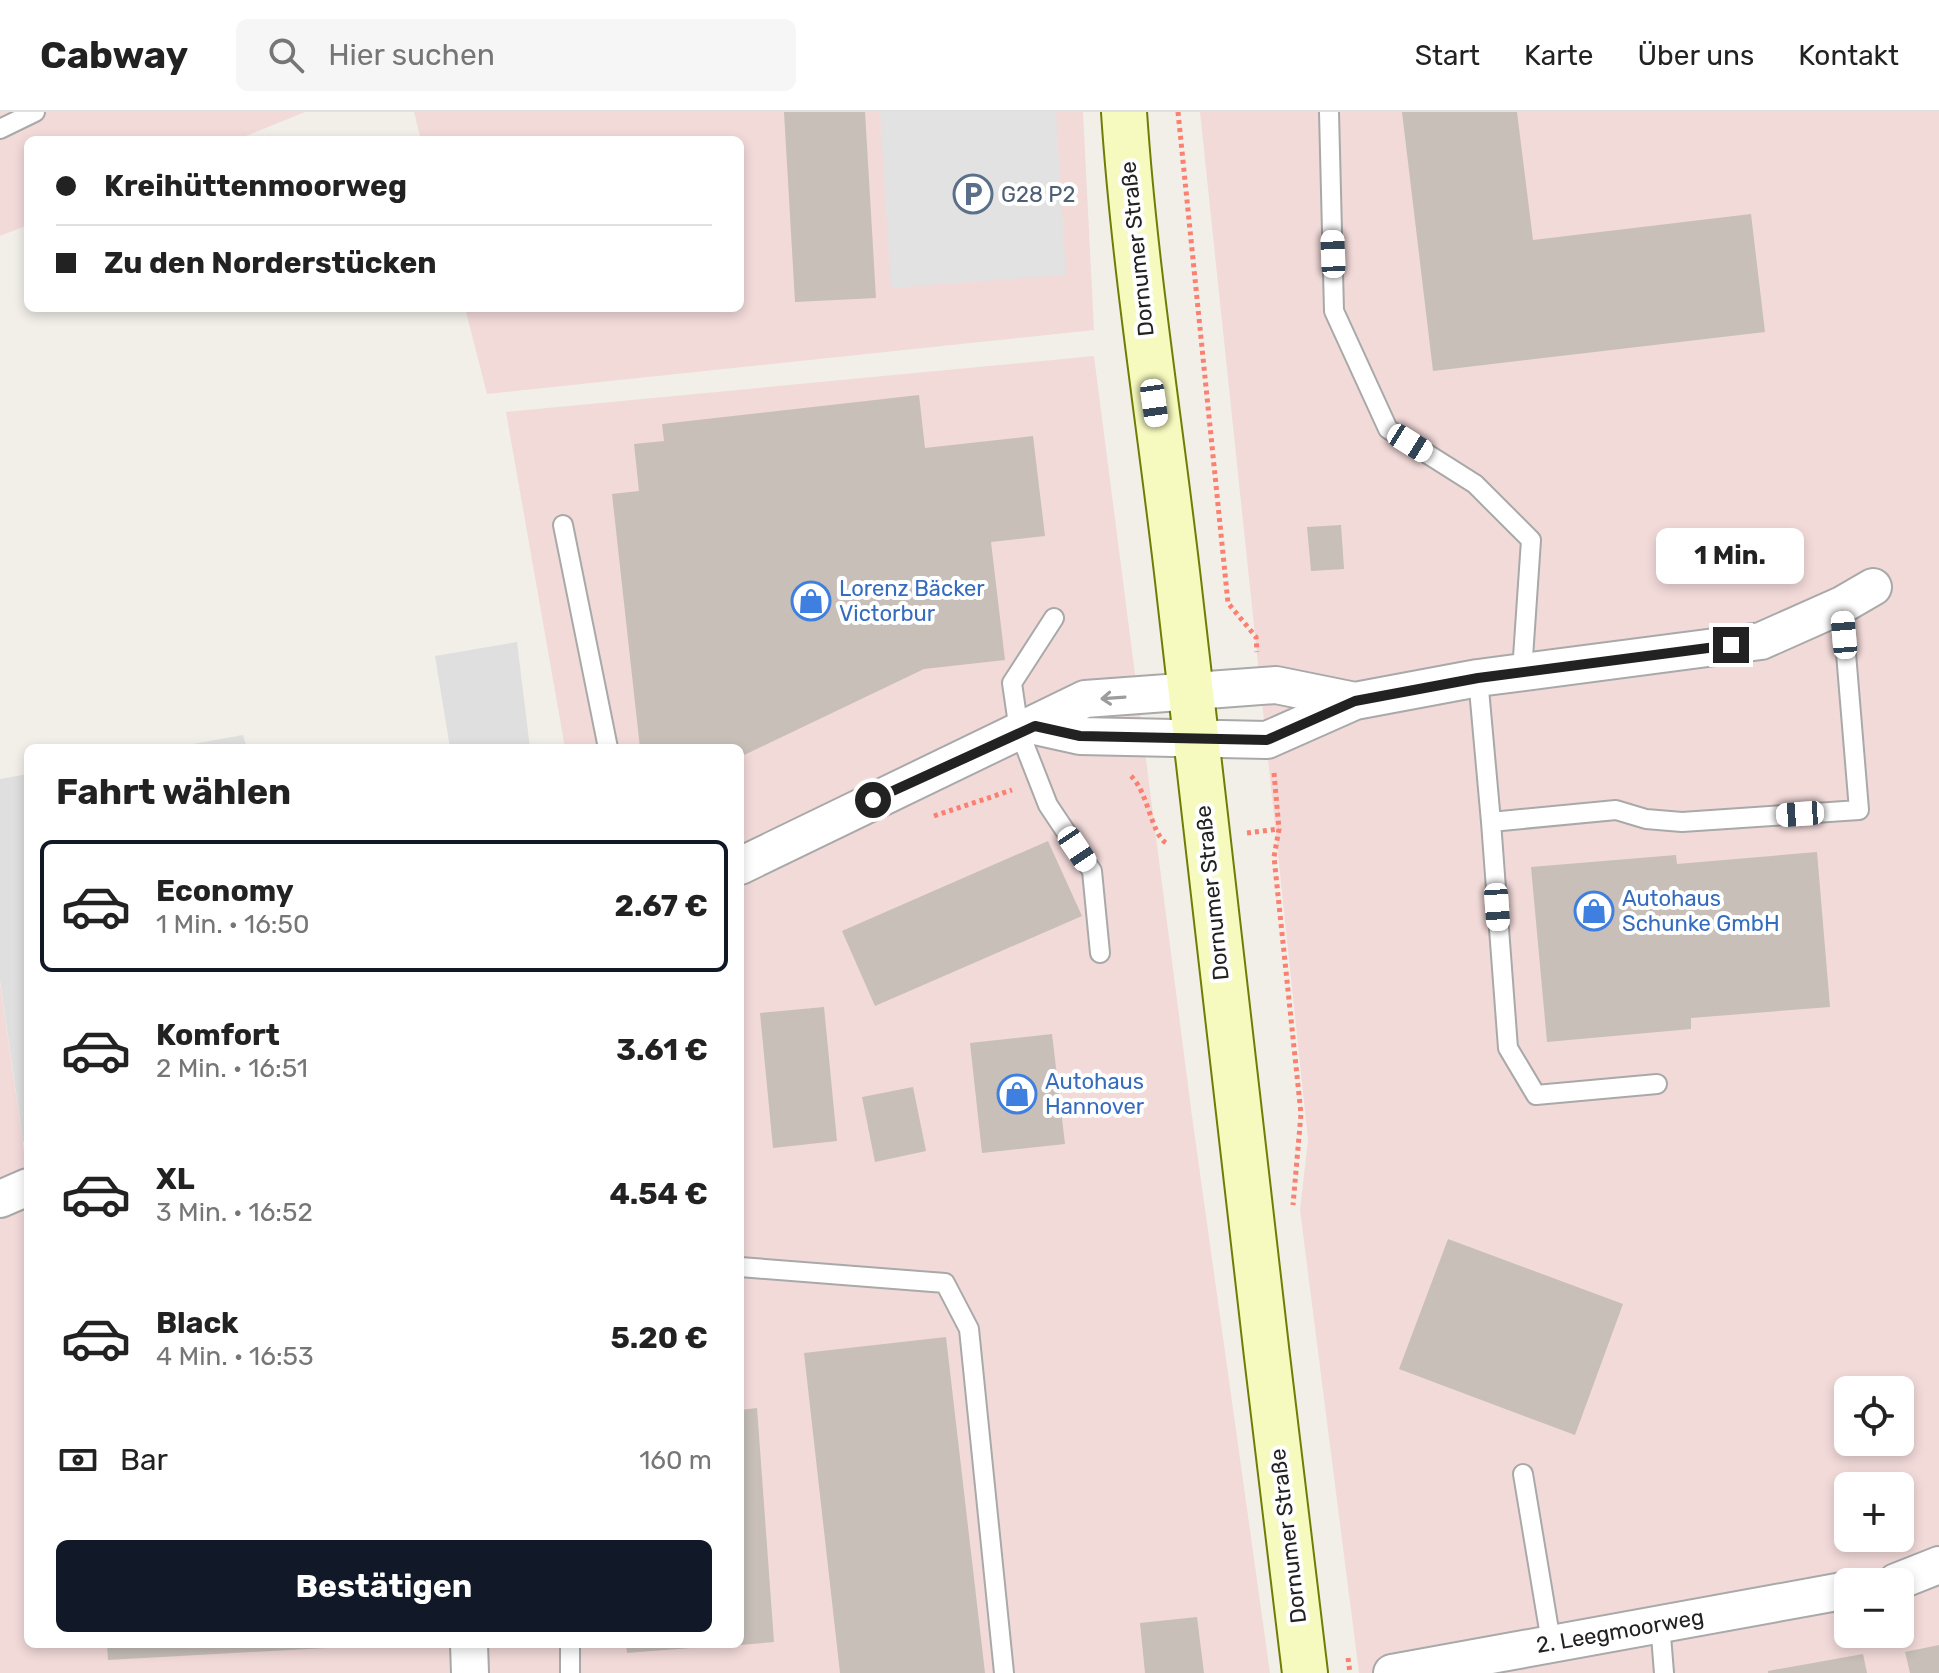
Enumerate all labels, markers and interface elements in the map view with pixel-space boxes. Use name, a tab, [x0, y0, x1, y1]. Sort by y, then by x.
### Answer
search box	[236, 19, 796, 91]
text: Cabway	[40, 32, 188, 78]
icon: search	[264, 33, 308, 77]
text: Hier suchen	[328, 37, 495, 73]
text: Start	[1415, 39, 1480, 72]
text: Karte	[1524, 39, 1593, 72]
text: Über uns	[1637, 39, 1754, 72]
text: Kontakt	[1798, 39, 1899, 72]
street label: Dornumer Straße	[1114, 160, 1160, 338]
text: Kreihüttenmoorweg	[104, 168, 407, 204]
parking icon: G28 P2	[952, 173, 994, 215]
place label: G28 P2	[1001, 181, 1075, 208]
car	[1320, 230, 1346, 278]
text: Zu den Norderstücken	[104, 245, 437, 281]
car	[1139, 378, 1169, 428]
car	[1383, 420, 1437, 466]
callout: 1 Min.	[1657, 529, 1805, 585]
text: 1 Min.	[1694, 540, 1766, 571]
place label: Lorenz Bäcker Victorbur	[839, 575, 985, 627]
shop icon: Lorenz Bäcker Victorbur	[790, 580, 832, 622]
car	[1830, 610, 1858, 660]
route end	[1713, 627, 1749, 663]
one-way arrow	[1100, 691, 1127, 706]
text: Fahrt wählen	[56, 770, 291, 813]
route start	[855, 782, 891, 818]
car	[1775, 800, 1825, 828]
street label: Dornumer Straße	[1189, 804, 1235, 982]
car	[1054, 822, 1100, 876]
icon: car	[60, 870, 132, 942]
text: Economy	[156, 873, 294, 909]
car	[1483, 882, 1511, 932]
place label: Autohaus Schunke GmbH	[1622, 885, 1780, 937]
text: 2.67 €	[614, 888, 708, 924]
shop icon: Autohaus Schunke GmbH	[1573, 890, 1615, 932]
text: 1 Min. · 16:50	[156, 909, 309, 940]
icon: car	[60, 1014, 132, 1086]
text: Komfort	[156, 1017, 280, 1053]
text: 3.61 €	[616, 1032, 708, 1068]
text: 2 Min. · 16:51	[156, 1053, 308, 1084]
place label: Autohaus Hannover	[1045, 1068, 1145, 1120]
shop icon: Autohaus Hannover	[996, 1073, 1038, 1115]
icon: car	[60, 1158, 132, 1230]
text: XL	[156, 1161, 195, 1197]
text: 4.54 €	[609, 1176, 708, 1212]
text: 3 Min. · 16:52	[156, 1197, 313, 1228]
icon: car	[60, 1302, 132, 1374]
text: Black	[156, 1305, 239, 1341]
text: 5.20 €	[610, 1320, 708, 1356]
text: 4 Min. · 16:53	[156, 1341, 314, 1372]
map controls	[1834, 1376, 1914, 1648]
button: locate	[1834, 1376, 1914, 1456]
icon: cash	[56, 1438, 100, 1482]
text: Bar	[120, 1442, 168, 1478]
text: 160 m	[639, 1445, 712, 1476]
street label: Dornumer Straße	[1264, 1447, 1312, 1625]
button: +	[1834, 1472, 1914, 1552]
button: Bestätigen	[56, 1540, 712, 1632]
button: −	[1834, 1568, 1914, 1648]
street label: 2. Leegmoorweg	[1534, 1603, 1706, 1659]

